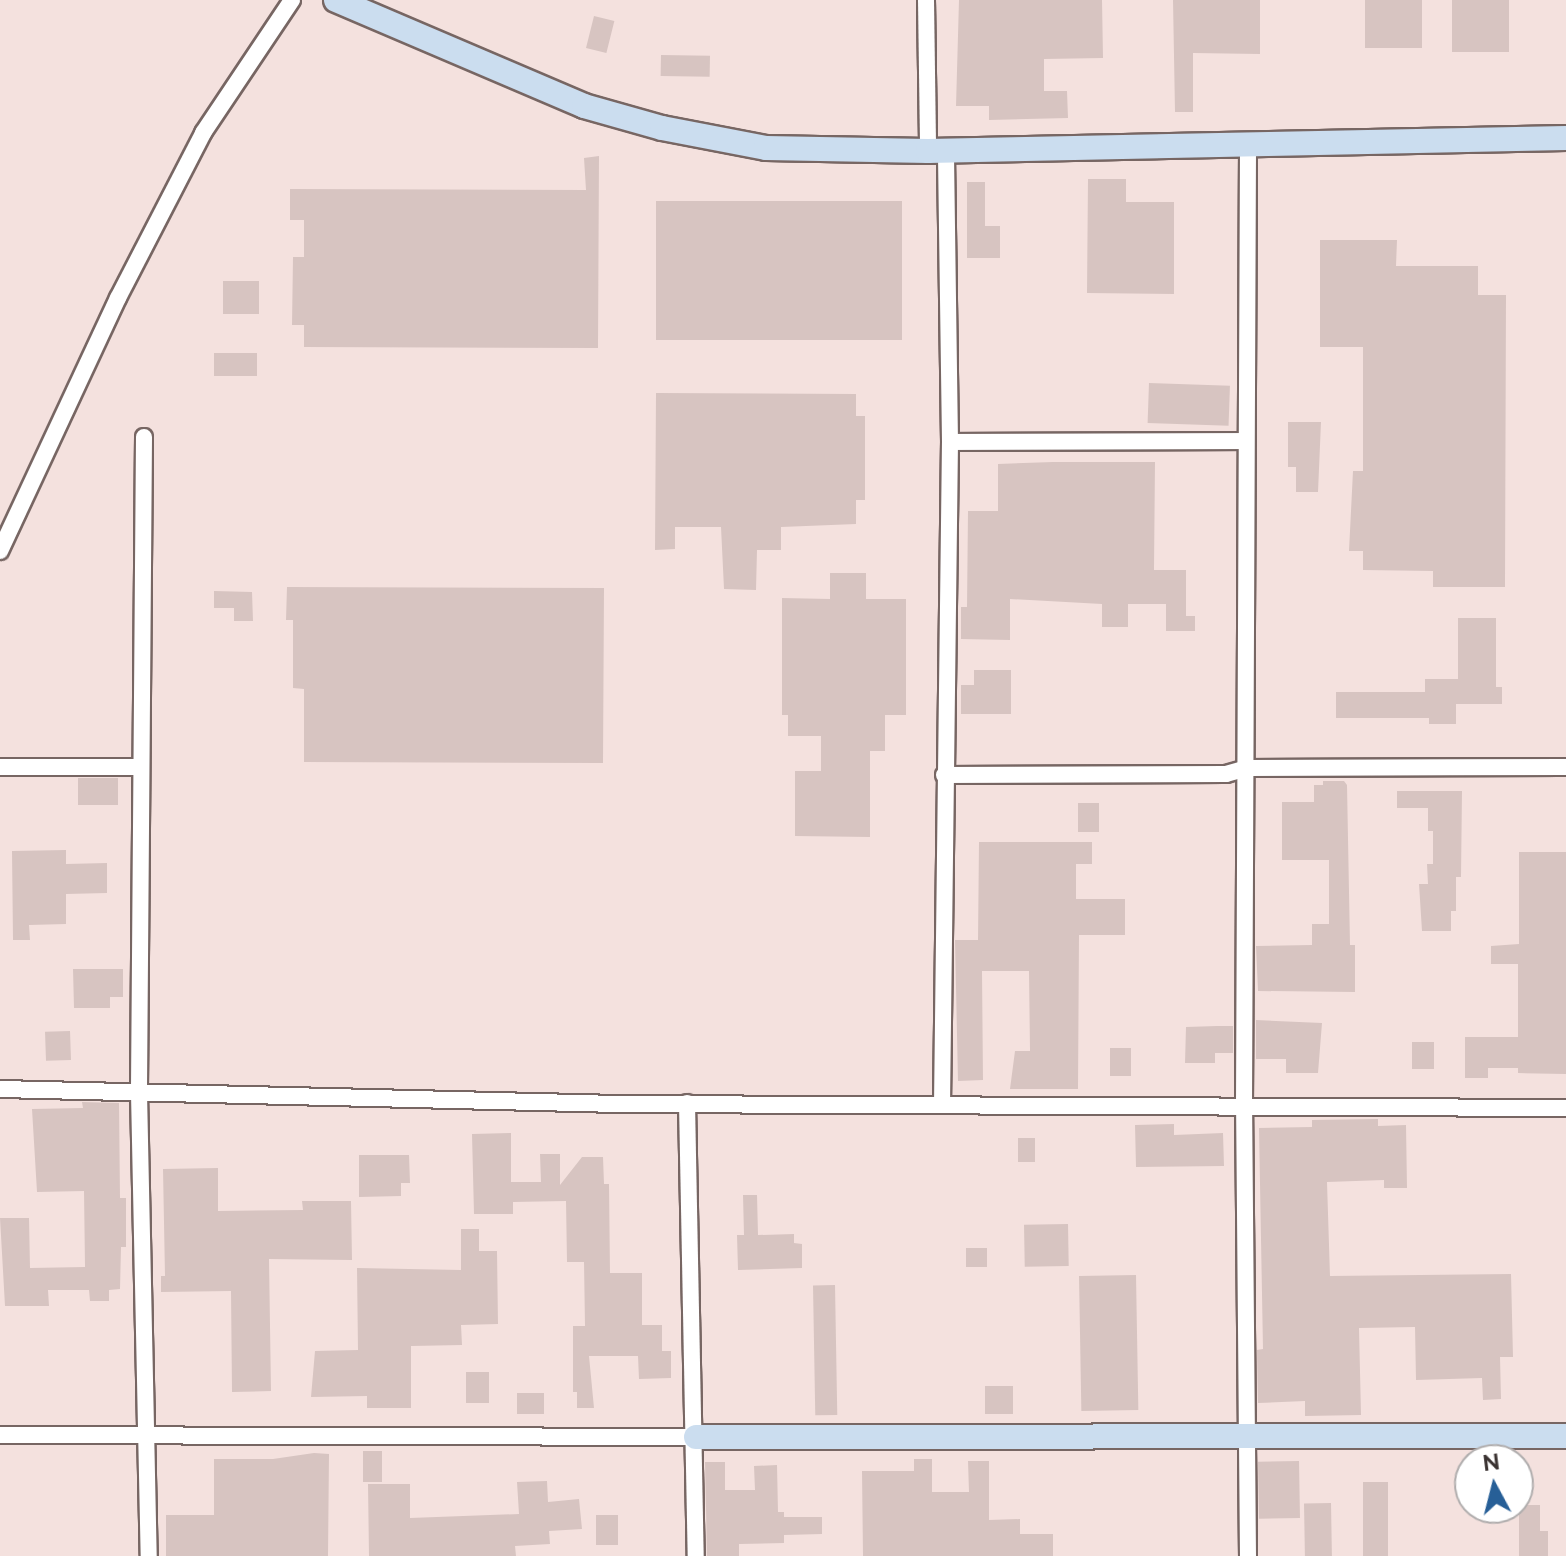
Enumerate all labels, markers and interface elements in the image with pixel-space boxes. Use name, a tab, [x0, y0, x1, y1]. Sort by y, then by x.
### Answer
north arrow	[1454, 1444, 1534, 1524]
text: N	[1481, 1448, 1501, 1476]

